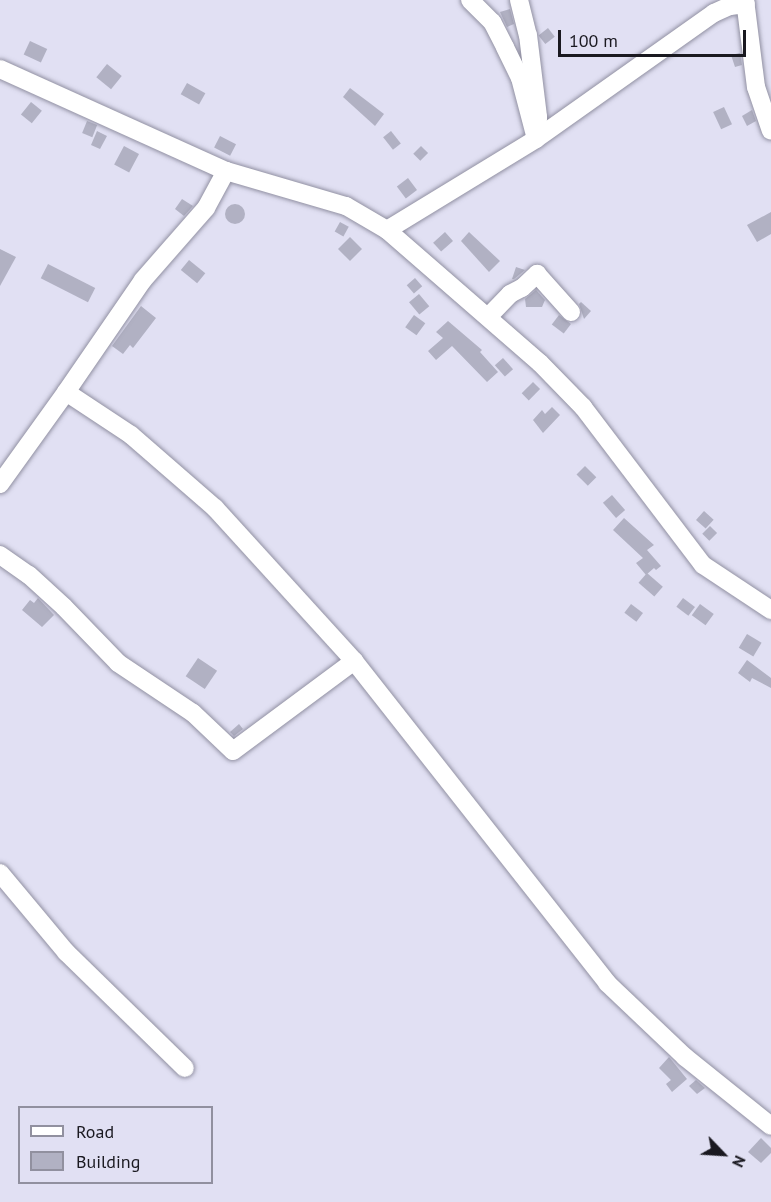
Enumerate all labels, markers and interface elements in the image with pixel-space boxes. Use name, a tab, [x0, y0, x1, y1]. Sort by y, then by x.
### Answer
scale bar	[561, 18, 748, 56]
text: 100 m	[569, 29, 618, 52]
legend	[18, 1106, 213, 1184]
text: Road	[76, 1120, 114, 1143]
north arrow	[693, 1124, 753, 1184]
text: Building	[76, 1150, 140, 1173]
text: N	[728, 1153, 751, 1171]

